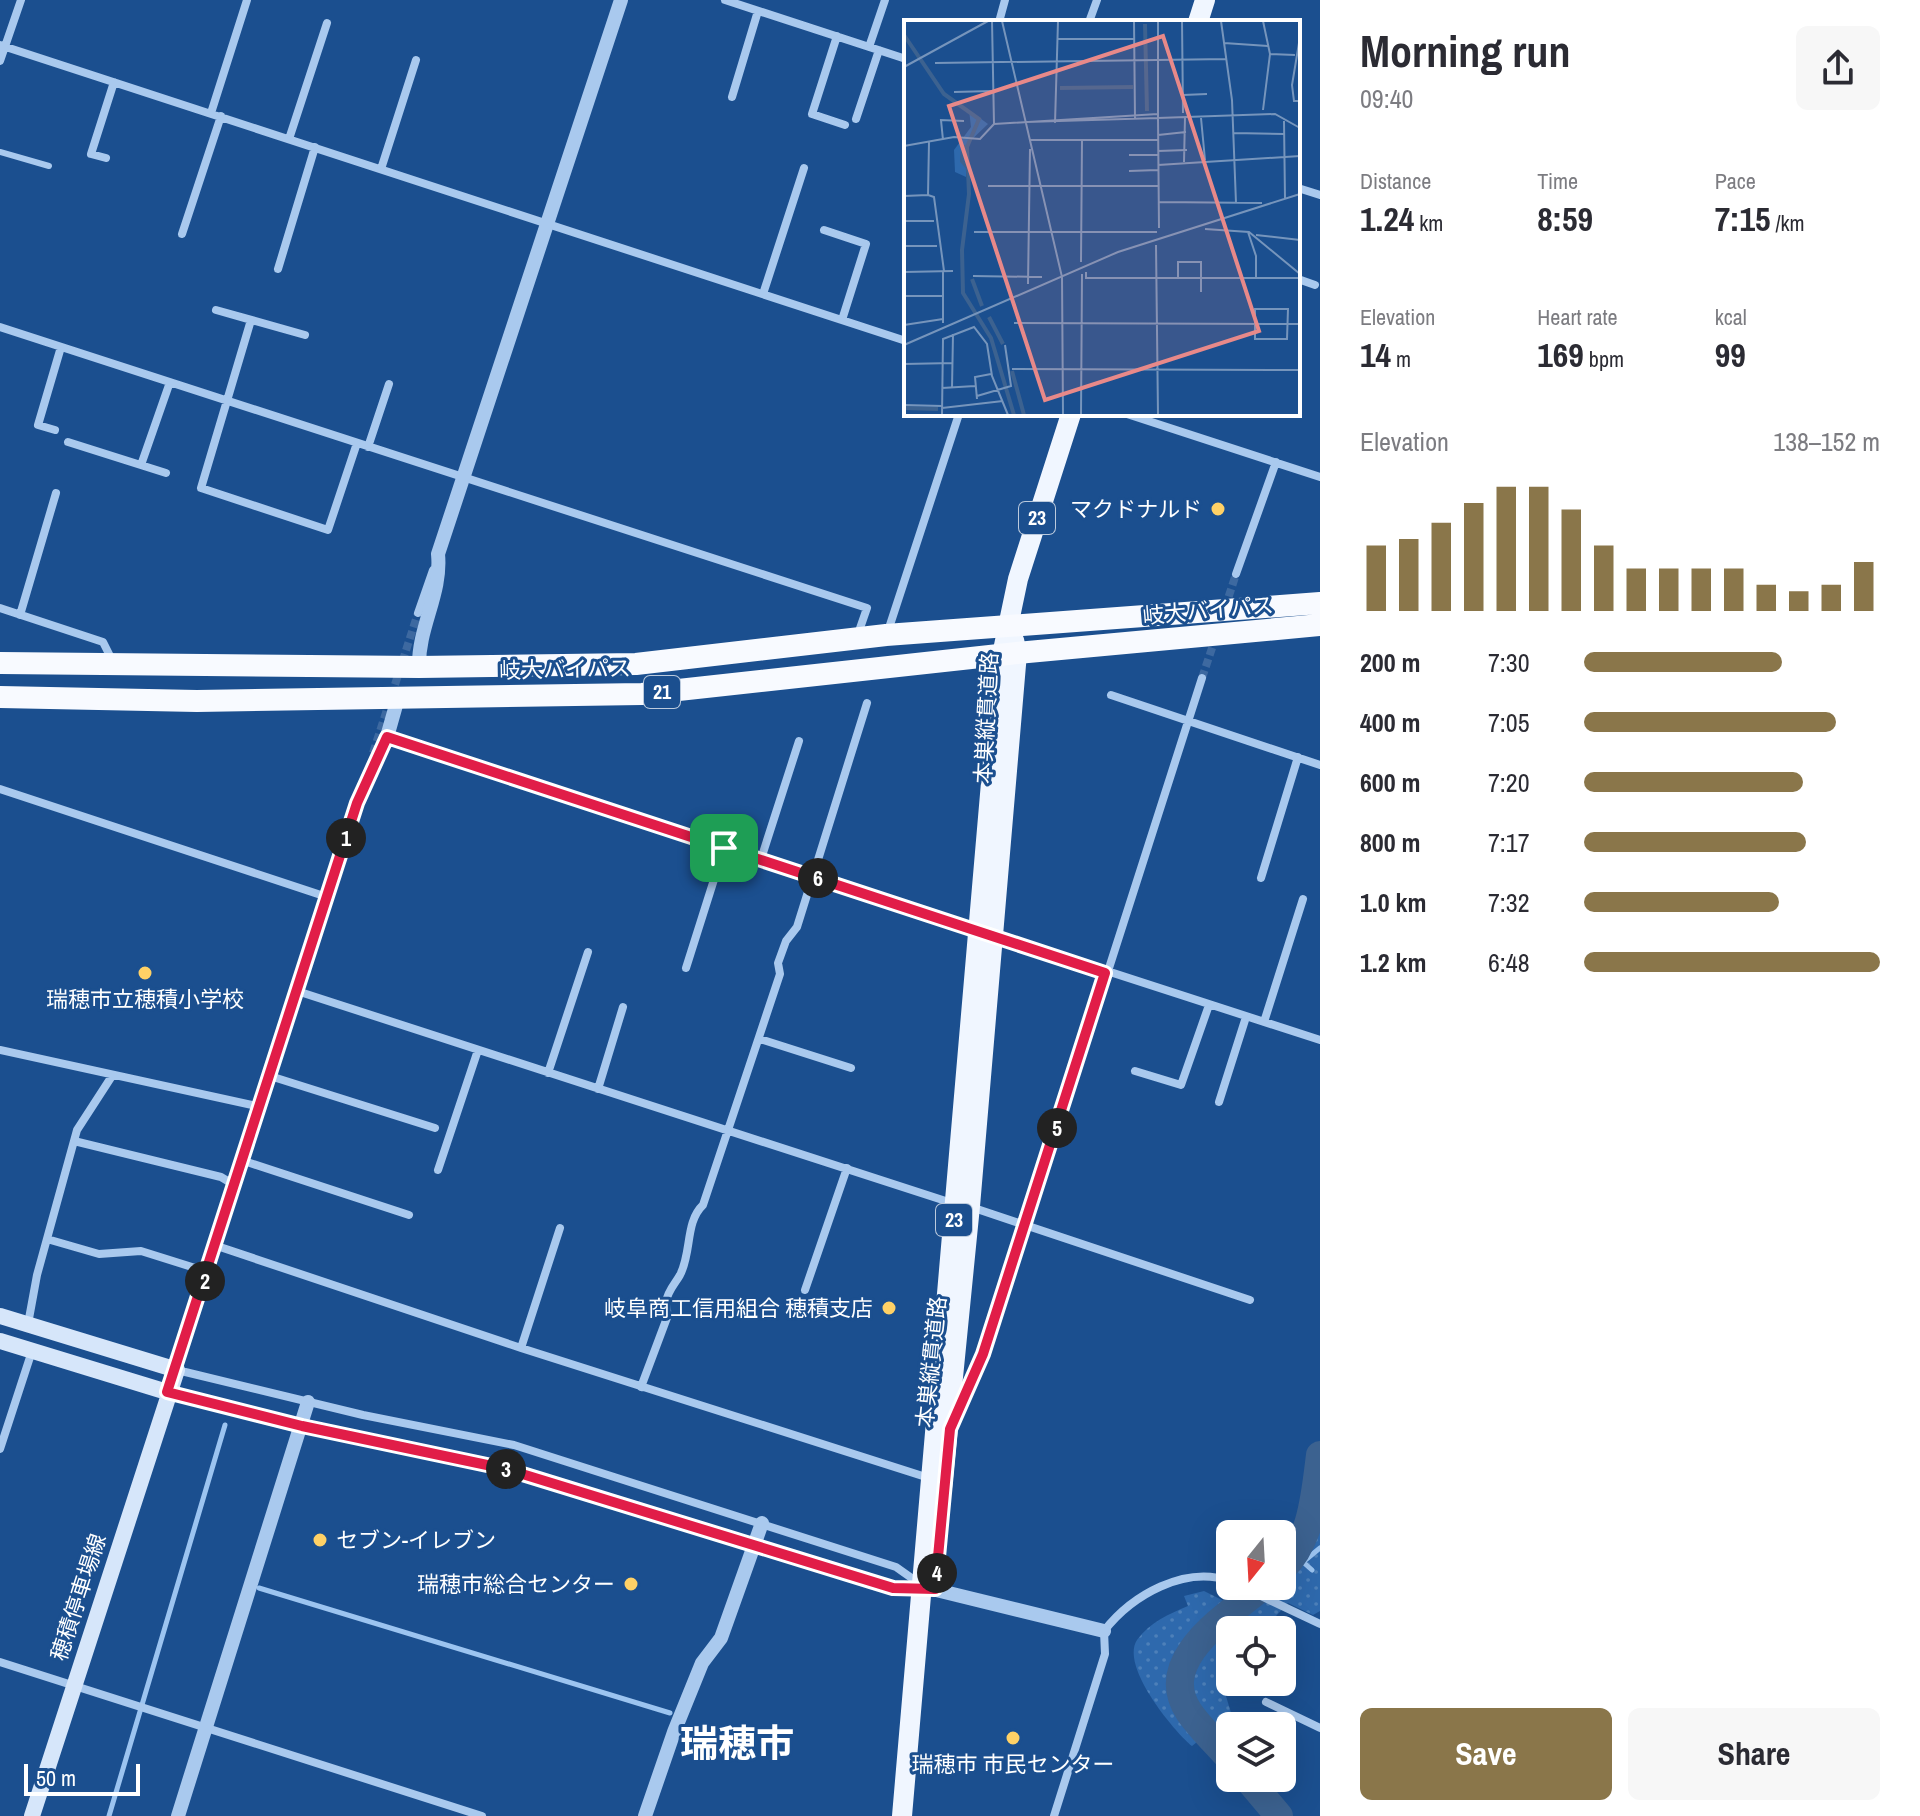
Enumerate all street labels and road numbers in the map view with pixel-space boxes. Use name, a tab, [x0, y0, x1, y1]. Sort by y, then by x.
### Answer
road number: 23	[1019, 502, 1055, 534]
street label: 岐大バイパス	[1141, 589, 1275, 631]
street label: 本巣縦貫道路	[968, 651, 1004, 785]
street label: 岐大バイパス	[499, 653, 631, 685]
road number: 21	[644, 676, 680, 708]
road number: 23	[936, 1204, 972, 1236]
street label: 本巣縦貫道路	[909, 1295, 953, 1429]
street label: 穂積停車場線	[43, 1530, 113, 1664]

